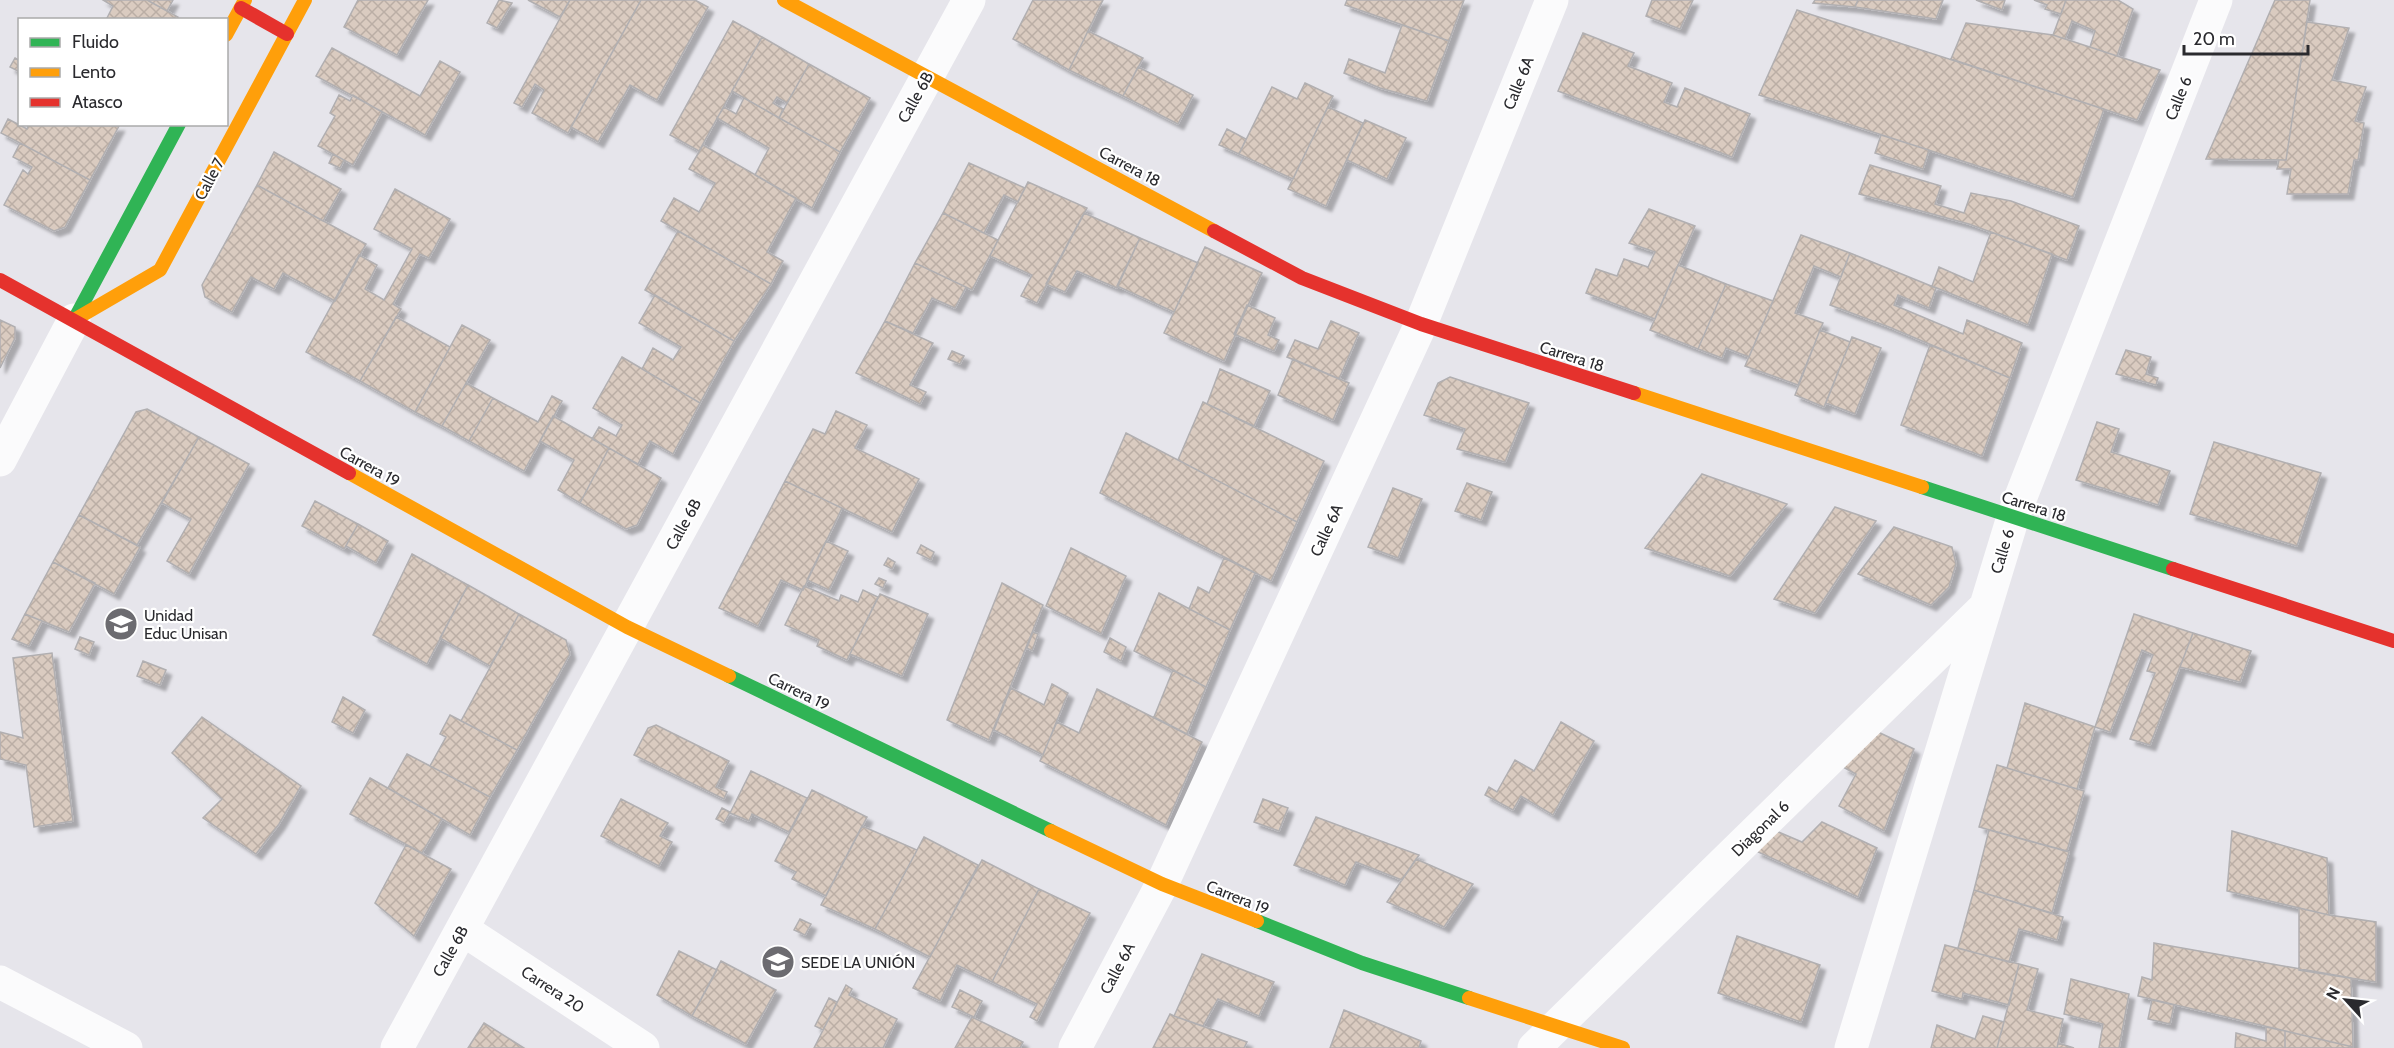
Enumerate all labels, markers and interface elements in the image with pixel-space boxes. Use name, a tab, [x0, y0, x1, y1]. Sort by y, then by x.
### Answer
legend	[18, 18, 228, 126]
scale bar	[2184, 18, 2308, 56]
text: 20 m	[2193, 28, 2235, 50]
text: Fluido	[72, 31, 119, 53]
street label: Calle 6A	[1499, 54, 1538, 113]
text: Lento	[72, 61, 116, 83]
street label: Calle 6B	[894, 68, 937, 126]
street label: Calle 6	[2161, 73, 2196, 123]
text: Atasco	[72, 91, 123, 113]
street label: Carrera 18	[1096, 142, 1164, 191]
street label: Calle 7	[191, 155, 228, 203]
street label: Carrera 18	[1537, 337, 1607, 376]
street label: Carrera 19	[336, 442, 403, 491]
street label: Carrera 18	[1999, 487, 2069, 526]
street label: Calle 6B	[662, 495, 705, 553]
street label: Calle 6A	[1306, 501, 1347, 559]
street label: Calle 6	[1987, 526, 2018, 576]
school or university icon: Unidad Educ Unisan	[103, 606, 139, 642]
place label: Unidad Educ Unisan	[144, 606, 228, 643]
street label: Carrera 19	[765, 668, 833, 714]
street label: Diagonal 6	[1728, 796, 1793, 860]
street label: Carrera 19	[1204, 876, 1272, 919]
street label: Calle 6B	[429, 922, 472, 980]
street label: Calle 6A	[1096, 939, 1139, 997]
school or university icon: SEDE LA UNIÓN	[760, 944, 796, 980]
place label: SEDE LA UNIÓN	[801, 953, 915, 972]
street label: Carrera 20	[518, 962, 588, 1017]
north arrow	[2316, 970, 2376, 1030]
text: N	[2322, 984, 2344, 1003]

